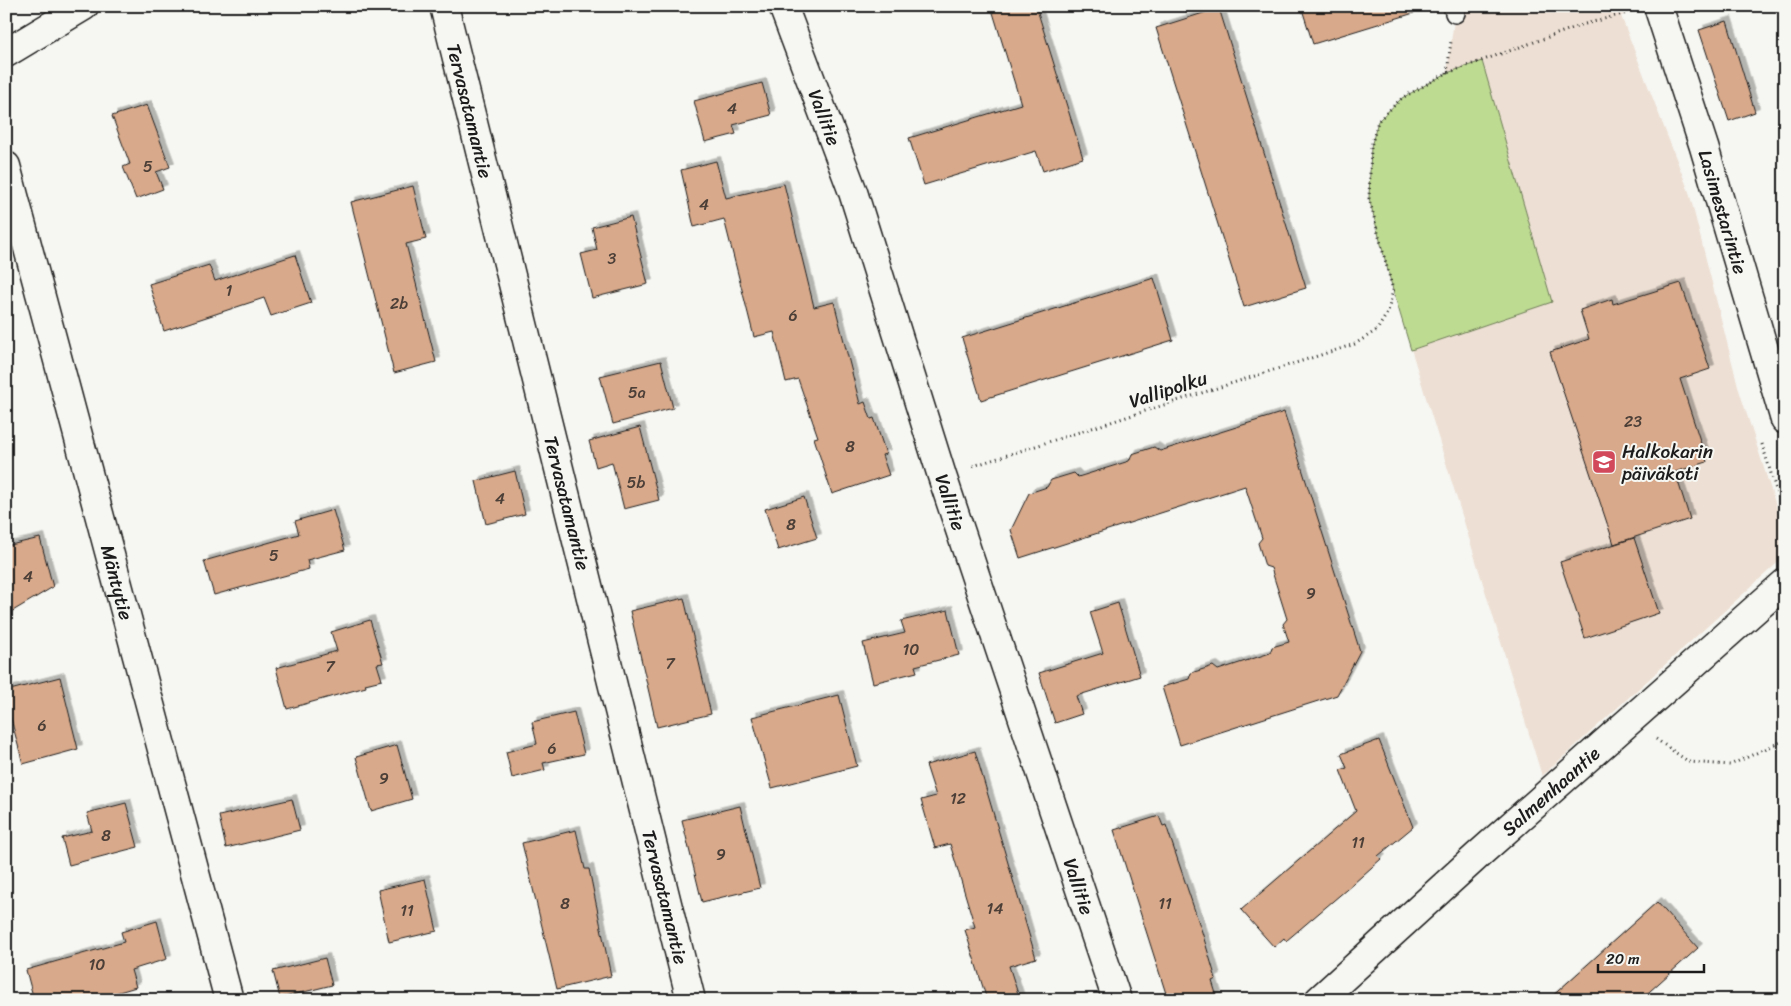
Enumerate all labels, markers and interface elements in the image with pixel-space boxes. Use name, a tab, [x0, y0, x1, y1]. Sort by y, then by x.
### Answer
street label: Tervasatamantie	[437, 40, 502, 182]
street label: Vallitie	[799, 84, 850, 151]
house number: 4	[727, 94, 737, 123]
street label: Lasimestarintie	[1689, 146, 1757, 279]
house number: 5	[143, 152, 153, 181]
house number: 4	[699, 190, 709, 219]
house number: 3	[608, 244, 617, 273]
house number: 1	[226, 276, 233, 305]
house number: 2b	[390, 289, 408, 318]
house number: 6	[788, 301, 798, 330]
street label: Vallipolku	[1125, 361, 1212, 418]
house number: 5a	[628, 378, 646, 407]
house number: 23	[1624, 407, 1642, 436]
street label: Tervasatamantie	[534, 432, 600, 574]
house number: 8	[845, 432, 855, 461]
place label: Halkokarin päiväkoti	[1621, 435, 1713, 490]
school or university icon: Halkokarin päiväkoti	[1591, 449, 1617, 475]
house number: 5b	[627, 468, 645, 497]
street label: Vallitie	[925, 469, 975, 535]
house number: 4	[495, 484, 505, 513]
house number: 8	[786, 510, 796, 539]
street label: Mäntytie	[91, 541, 143, 624]
house number: 5	[269, 541, 279, 570]
house number: 4	[23, 562, 33, 591]
house number: 9	[1306, 579, 1316, 608]
house number: 10	[903, 635, 919, 664]
house number: 7	[665, 649, 675, 678]
house number: 7	[325, 652, 335, 681]
house number: 6	[37, 711, 47, 740]
house number: 6	[547, 734, 557, 763]
street label: Salmenhaantie	[1494, 738, 1608, 844]
house number: 9	[379, 764, 389, 793]
house number: 12	[950, 784, 966, 813]
house number: 8	[101, 821, 111, 850]
street label: Tervasatamantie	[632, 826, 698, 968]
house number: 11	[1351, 828, 1365, 857]
house number: 9	[716, 840, 726, 869]
street label: Vallitie	[1054, 854, 1104, 920]
house number: 8	[560, 889, 570, 918]
house number: 11	[1158, 889, 1172, 918]
house number: 14	[987, 894, 1003, 923]
house number: 11	[400, 896, 414, 925]
scale bar	[1598, 941, 1705, 973]
text: 20 m	[1606, 946, 1640, 972]
house number: 10	[89, 950, 105, 979]

